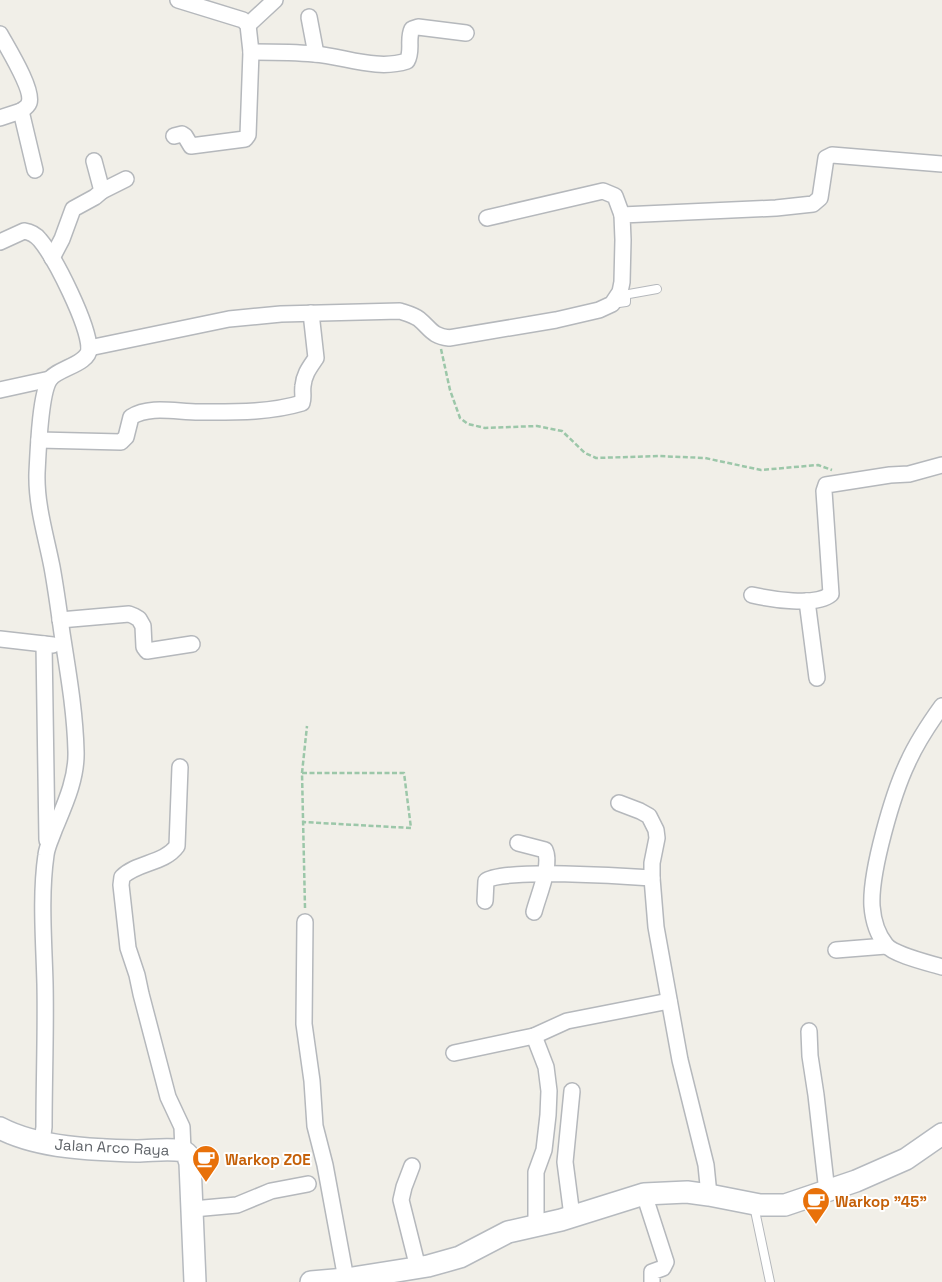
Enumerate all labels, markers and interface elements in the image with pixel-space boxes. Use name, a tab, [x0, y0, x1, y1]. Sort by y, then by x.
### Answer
street label: Jalan Arco Raya	[54, 1135, 170, 1160]
cafe icon: Warkop ZOE	[191, 1144, 221, 1183]
place label: Warkop ZOE	[225, 1150, 310, 1169]
cafe icon: Warkop "45"	[801, 1186, 831, 1225]
place label: Warkop "45"	[835, 1192, 927, 1211]

